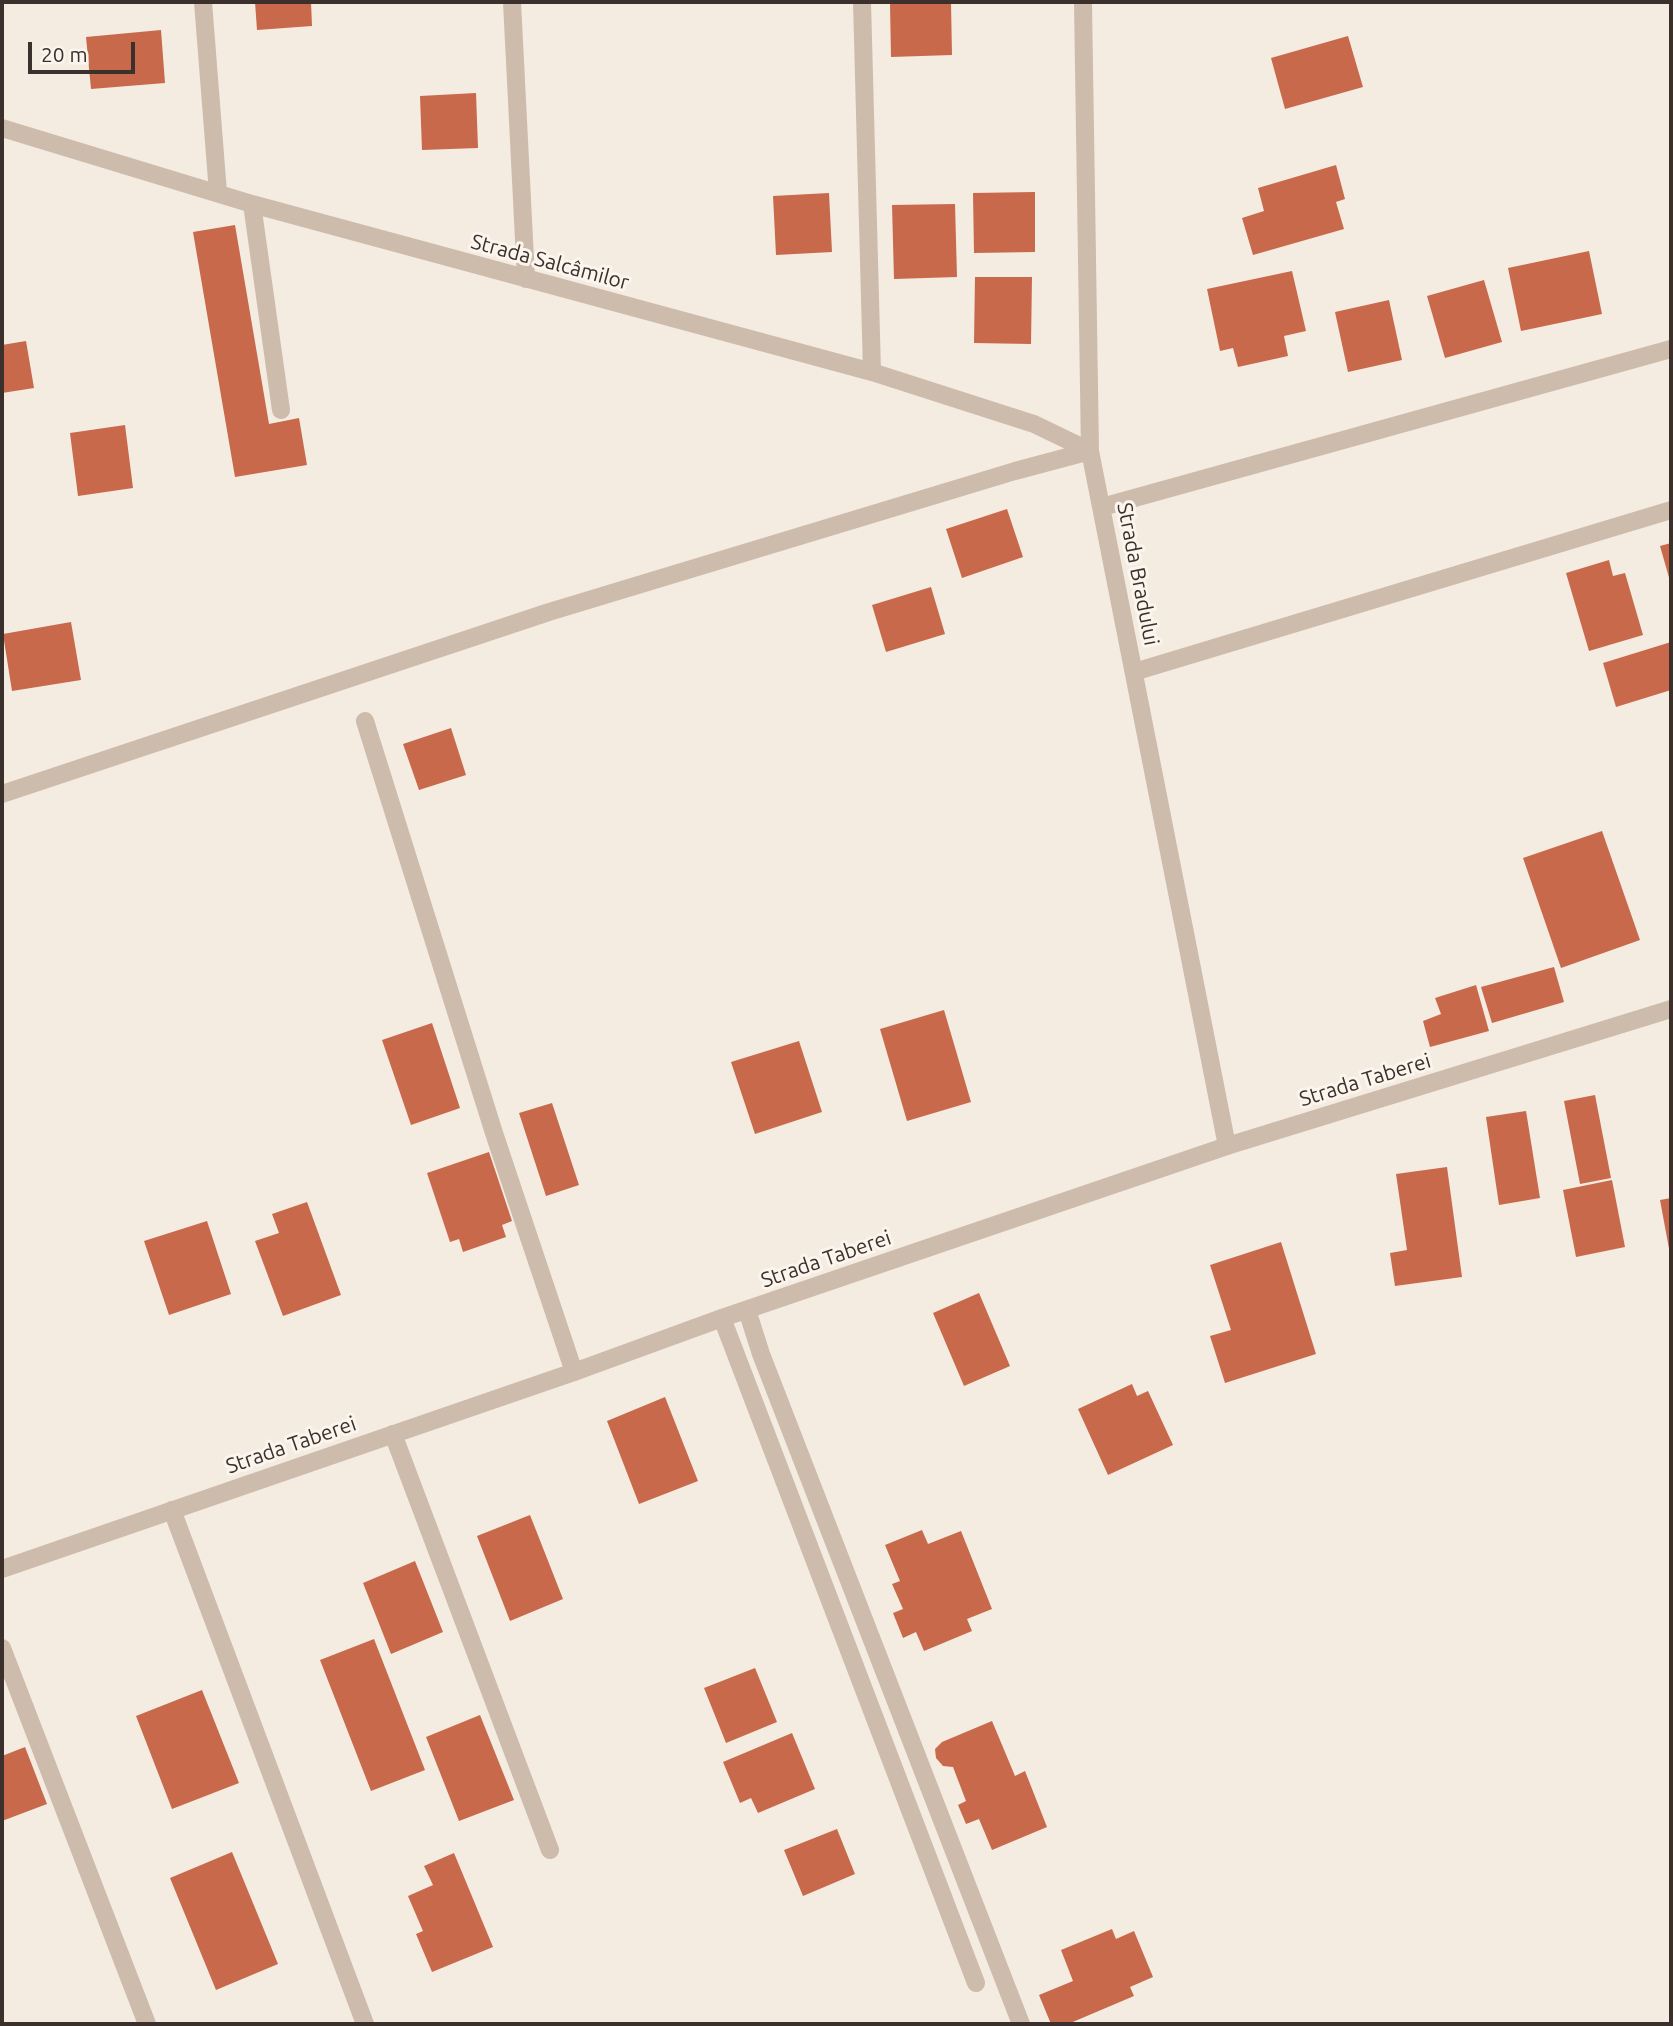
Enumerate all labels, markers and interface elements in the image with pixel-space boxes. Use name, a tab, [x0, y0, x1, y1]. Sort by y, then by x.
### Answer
scale bar	[32, 28, 138, 72]
text: 20 m	[41, 42, 88, 66]
street label: Strada Salcâmilor	[468, 229, 632, 295]
street label: Strada Bradului	[1112, 501, 1164, 647]
street label: Strada Taberei	[1296, 1048, 1434, 1112]
street label: Strada Taberei	[758, 1225, 894, 1293]
street label: Strada Taberei	[223, 1411, 359, 1479]

